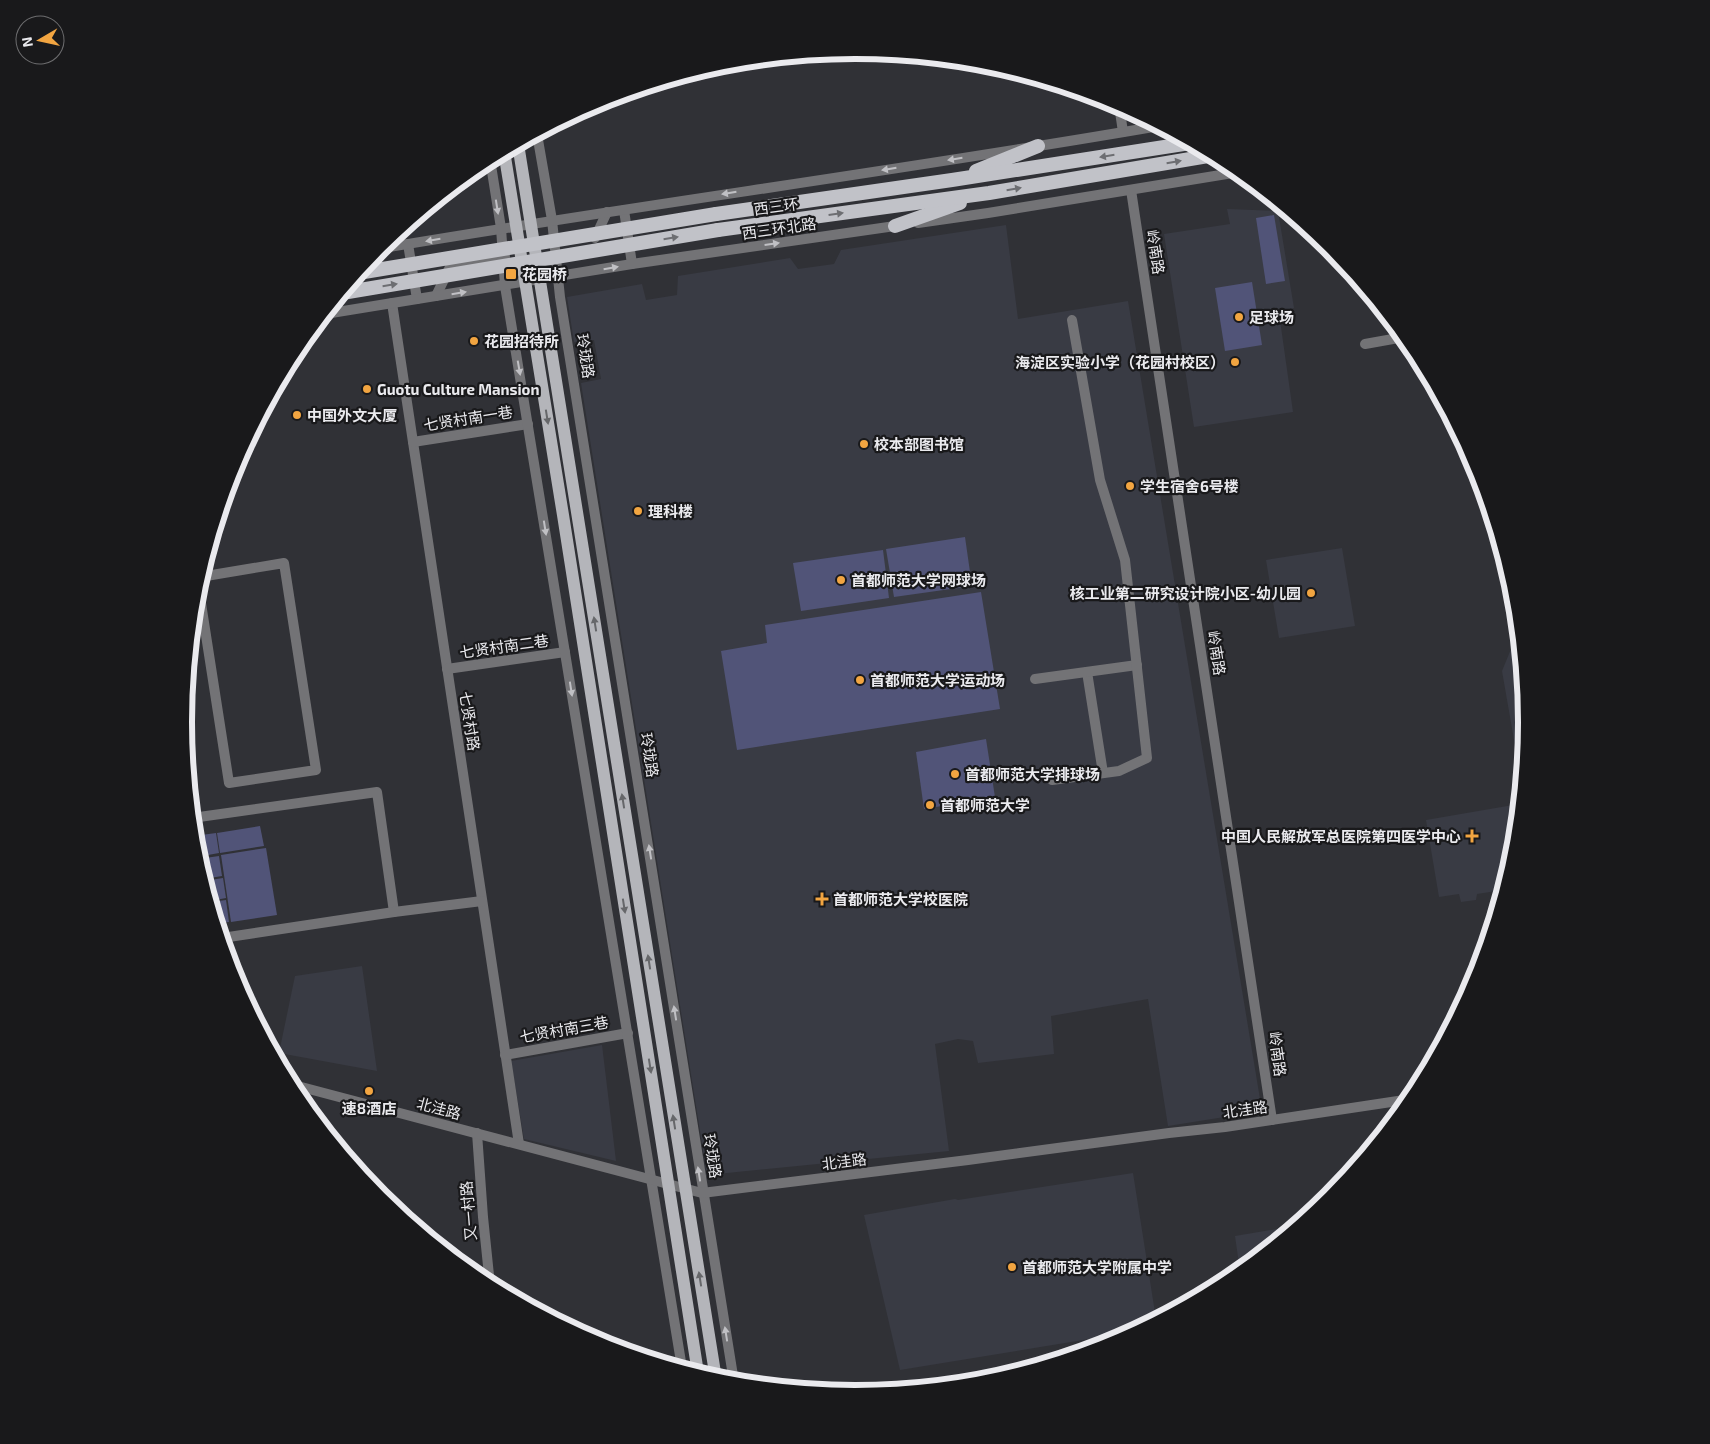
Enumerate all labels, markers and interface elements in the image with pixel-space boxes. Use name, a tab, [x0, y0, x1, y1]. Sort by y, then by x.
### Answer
north arrow	[15, 15, 65, 65]
text: N	[17, 36, 36, 48]
one-way arrow	[1098, 152, 1114, 160]
one-way arrow	[947, 155, 963, 163]
one-way arrow	[1167, 158, 1183, 166]
one-way arrow	[881, 165, 897, 173]
one-way arrow	[1006, 185, 1022, 193]
one-way arrow	[720, 190, 736, 198]
street label: 西三环	[752, 194, 800, 218]
one-way arrow	[494, 200, 502, 216]
one-way arrow	[828, 210, 844, 218]
street label: 西三环北路	[741, 214, 817, 242]
street label: 岭南路	[1144, 228, 1168, 276]
one-way arrow	[664, 233, 680, 241]
one-way arrow	[425, 236, 441, 244]
one-way arrow	[765, 240, 781, 248]
one-way arrow	[604, 263, 620, 271]
place label: 花园桥	[522, 265, 567, 283]
marker: 花园桥	[504, 267, 518, 281]
one-way arrow	[383, 280, 399, 288]
one-way arrow	[451, 288, 467, 296]
place label: 足球场	[1249, 308, 1294, 326]
marker: 足球场	[1233, 311, 1245, 323]
place label: 花园招待所	[484, 332, 559, 350]
street label: 玲珑路	[574, 332, 598, 380]
marker: 花园招待所	[468, 335, 480, 347]
place label: 海淀区实验小学（花园村校区）	[1015, 353, 1225, 371]
marker: 海淀区实验小学（花园村校区）	[1229, 356, 1241, 368]
one-way arrow	[515, 360, 523, 376]
place label: Guotu Culture Mansion	[377, 380, 539, 398]
marker: Guotu Culture Mansion	[361, 383, 373, 395]
street label: 七贤村南一巷	[422, 402, 514, 434]
place label: 中国外文大厦	[307, 406, 397, 424]
marker: 中国外文大厦	[291, 409, 303, 421]
one-way arrow	[544, 409, 552, 425]
place label: 校本部图书馆	[874, 435, 964, 453]
marker: 校本部图书馆	[858, 438, 870, 450]
place label: 学生宿舍6号楼	[1140, 477, 1239, 495]
marker: 学生宿舍6号楼	[1124, 480, 1136, 492]
place label: 理科楼	[648, 502, 693, 520]
marker: 理科楼	[632, 505, 644, 517]
one-way arrow	[542, 521, 550, 537]
place label: 首都师范大学网球场	[851, 571, 986, 589]
marker: 首都师范大学网球场	[835, 574, 847, 586]
place label: 核工业第二研究设计院小区-幼儿园	[1070, 584, 1301, 602]
marker: 核工业第二研究设计院小区-幼儿园	[1305, 587, 1317, 599]
one-way arrow	[590, 615, 598, 631]
street label: 岭南路	[1205, 629, 1229, 677]
street label: 七贤村南二巷	[458, 631, 550, 661]
place label: 首都师范大学运动场	[870, 671, 1005, 689]
marker: 首都师范大学运动场	[854, 674, 866, 686]
one-way arrow	[568, 681, 576, 697]
street label: 七贤村路	[456, 690, 484, 752]
street label: 玲珑路	[638, 731, 662, 779]
place label: 首都师范大学排球场	[965, 765, 1100, 783]
marker: 首都师范大学排球场	[949, 768, 961, 780]
one-way arrow	[619, 793, 627, 809]
place label: 首都师范大学	[940, 796, 1030, 814]
marker: 首都师范大学	[924, 799, 936, 811]
place label: 中国人民解放军总医院第四医学中心	[1221, 827, 1461, 845]
marker: 中国人民解放军总医院第四医学中心	[1465, 829, 1479, 843]
one-way arrow	[645, 844, 653, 860]
place label: 首都师范大学校医院	[833, 890, 968, 908]
marker: 首都师范大学校医院	[815, 892, 829, 906]
one-way arrow	[621, 898, 629, 914]
one-way arrow	[644, 953, 652, 969]
one-way arrow	[670, 1005, 678, 1021]
street label: 七贤村南三巷	[518, 1012, 610, 1046]
street label: 岭南路	[1266, 1030, 1290, 1078]
one-way arrow	[646, 1059, 654, 1075]
marker: 速8酒店	[363, 1085, 375, 1097]
street label: 北洼路	[415, 1093, 463, 1123]
street label: 北洼路	[1221, 1097, 1269, 1121]
place label: 速8酒店	[342, 1099, 396, 1117]
one-way arrow	[670, 1114, 678, 1130]
street label: 玲珑路	[701, 1132, 725, 1180]
street label: 北洼路	[821, 1149, 867, 1173]
one-way arrow	[695, 1165, 703, 1181]
street label: 又一村路	[456, 1180, 480, 1242]
place label: 首都师范大学附属中学	[1022, 1258, 1172, 1276]
marker: 首都师范大学附属中学	[1006, 1261, 1018, 1273]
one-way arrow	[695, 1271, 703, 1287]
one-way arrow	[721, 1326, 729, 1342]

